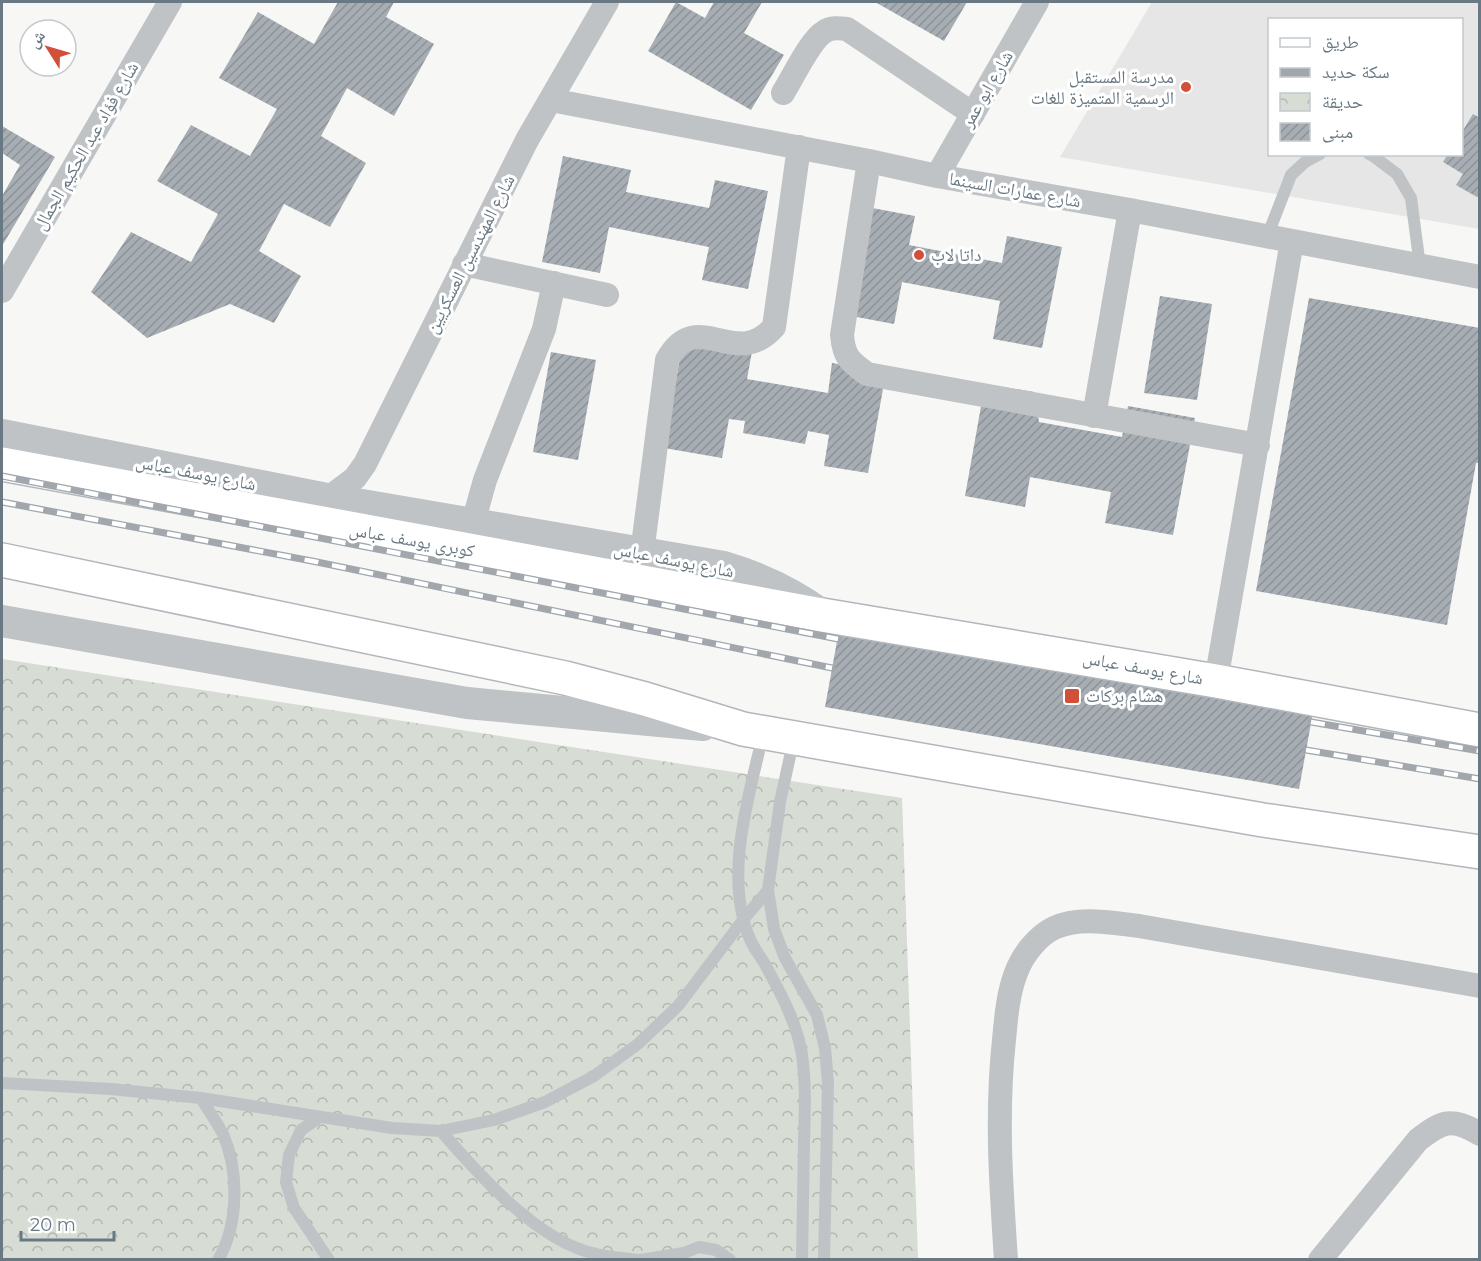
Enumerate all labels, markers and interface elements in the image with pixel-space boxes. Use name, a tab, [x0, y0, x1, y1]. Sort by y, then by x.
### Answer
north arrow	[18, 18, 78, 78]
legend	[1268, 18, 1463, 156]
text: ش	[24, 27, 49, 52]
text: طريق	[1322, 31, 1359, 53]
street label: شارع ابو عمر	[956, 47, 1018, 132]
street label: شارع فؤاد عبد الحكيم الجمال	[29, 58, 144, 235]
text: سكة حديد	[1322, 61, 1390, 83]
place label: مدرسة المستقبل الرسمية المتميزة للغات	[1031, 66, 1174, 109]
marker: مدرسة المستقبل الرسمية المتميزة للغات	[1179, 80, 1193, 94]
text: حديقة	[1322, 91, 1363, 113]
text: مبنى	[1322, 121, 1353, 143]
street label: شارع عمارات السينما	[947, 168, 1083, 212]
street label: شارع المهندسين العسكريين	[420, 171, 520, 337]
place label: داتا لاب	[931, 244, 981, 266]
marker: داتا لاب	[912, 248, 926, 262]
street label: شارع يوسف عباس	[134, 451, 258, 495]
street label: كوبرى يوسف عباس	[348, 518, 477, 562]
street label: شارع يوسف عباس	[612, 538, 736, 582]
street label: شارع يوسف عباس	[1081, 647, 1205, 689]
place label: هشام بركات	[1086, 685, 1163, 708]
marker: هشام بركات	[1063, 687, 1081, 705]
scale bar	[21, 1204, 114, 1242]
text: 20 m	[30, 1214, 76, 1236]

